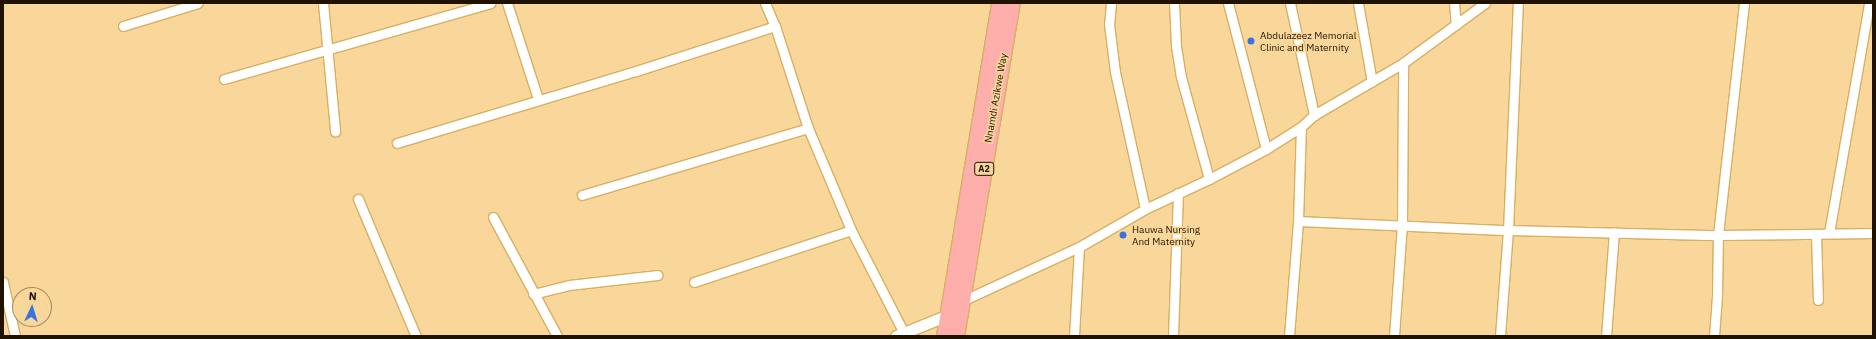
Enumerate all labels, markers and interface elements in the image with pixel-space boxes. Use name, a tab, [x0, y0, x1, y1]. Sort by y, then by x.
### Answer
place label: Abdulazeez Memorial Clinic and Maternity	[1260, 29, 1356, 52]
marker: Abdulazeez Memorial Clinic and Maternity	[1245, 35, 1257, 47]
street label: Nnamdi Azikwe Way	[982, 52, 1010, 144]
road number: A2	[974, 162, 994, 176]
place label: Hauwa Nursing And Maternity	[1132, 223, 1200, 246]
marker: Hauwa Nursing And Maternity	[1117, 229, 1129, 241]
north arrow	[12, 287, 52, 327]
text: N	[28, 289, 37, 303]

